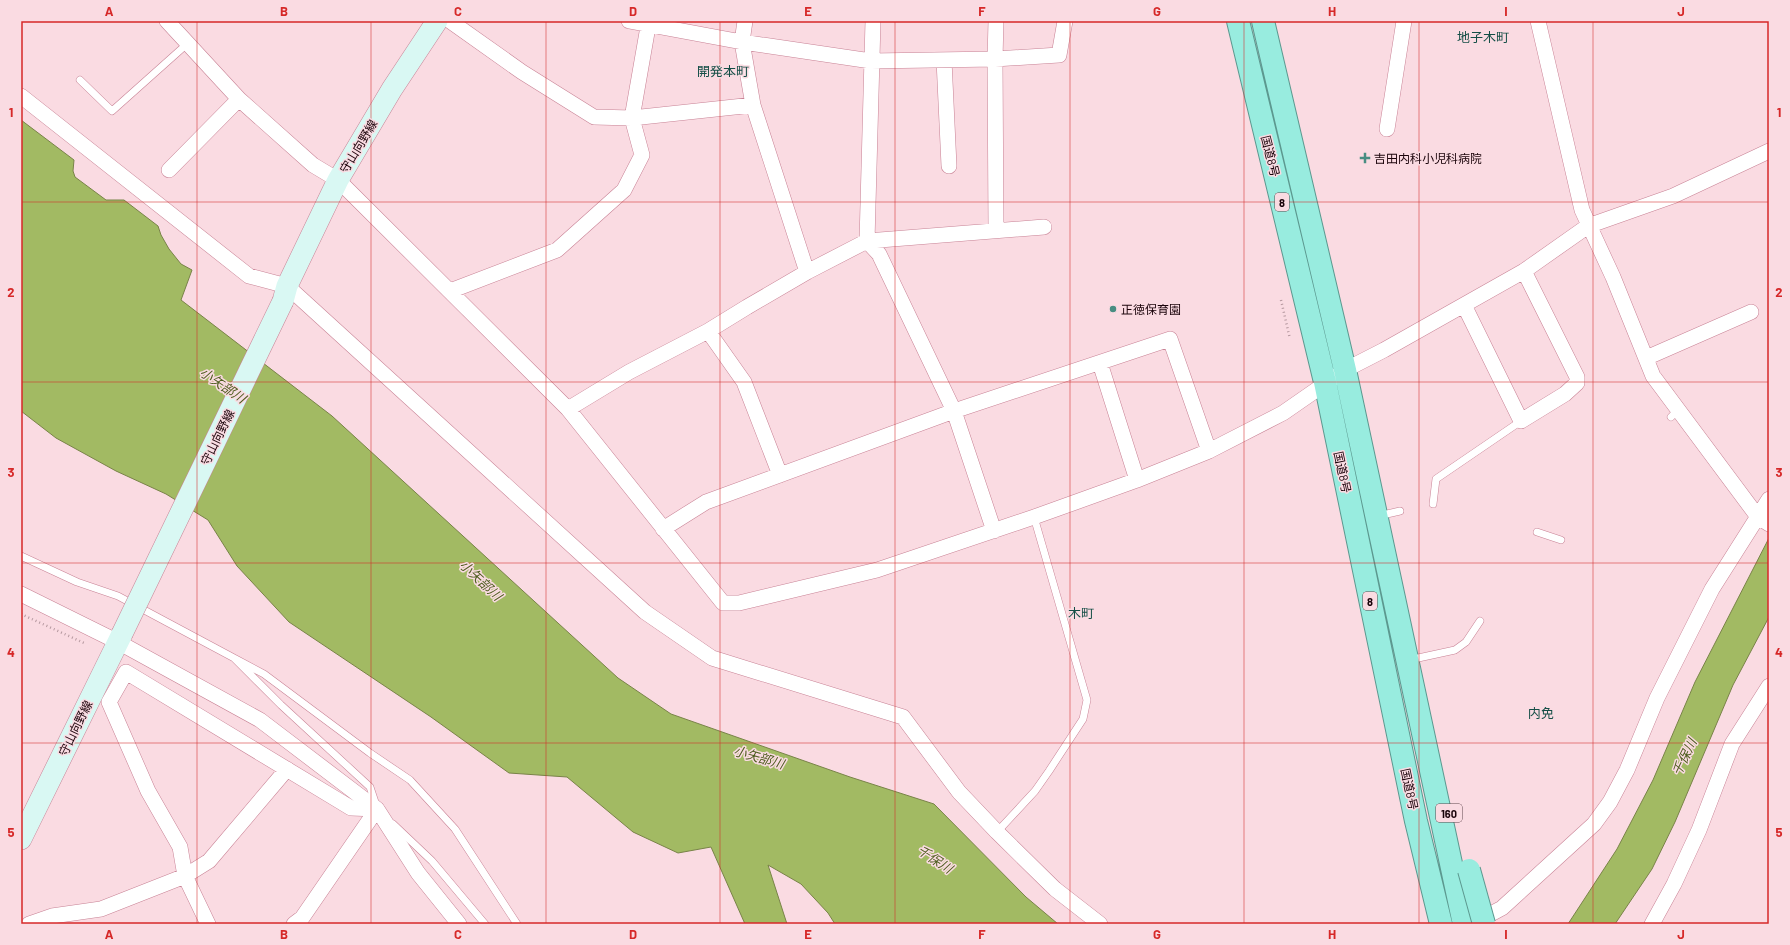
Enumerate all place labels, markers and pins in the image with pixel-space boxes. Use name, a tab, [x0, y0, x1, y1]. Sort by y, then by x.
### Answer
place label: 吉田内科小児科病院	[1374, 151, 1482, 165]
marker: 吉田内科小児科病院	[1359, 152, 1371, 164]
place label: 正徳保育園	[1121, 302, 1181, 316]
marker: 正徳保育園	[1108, 304, 1118, 314]

